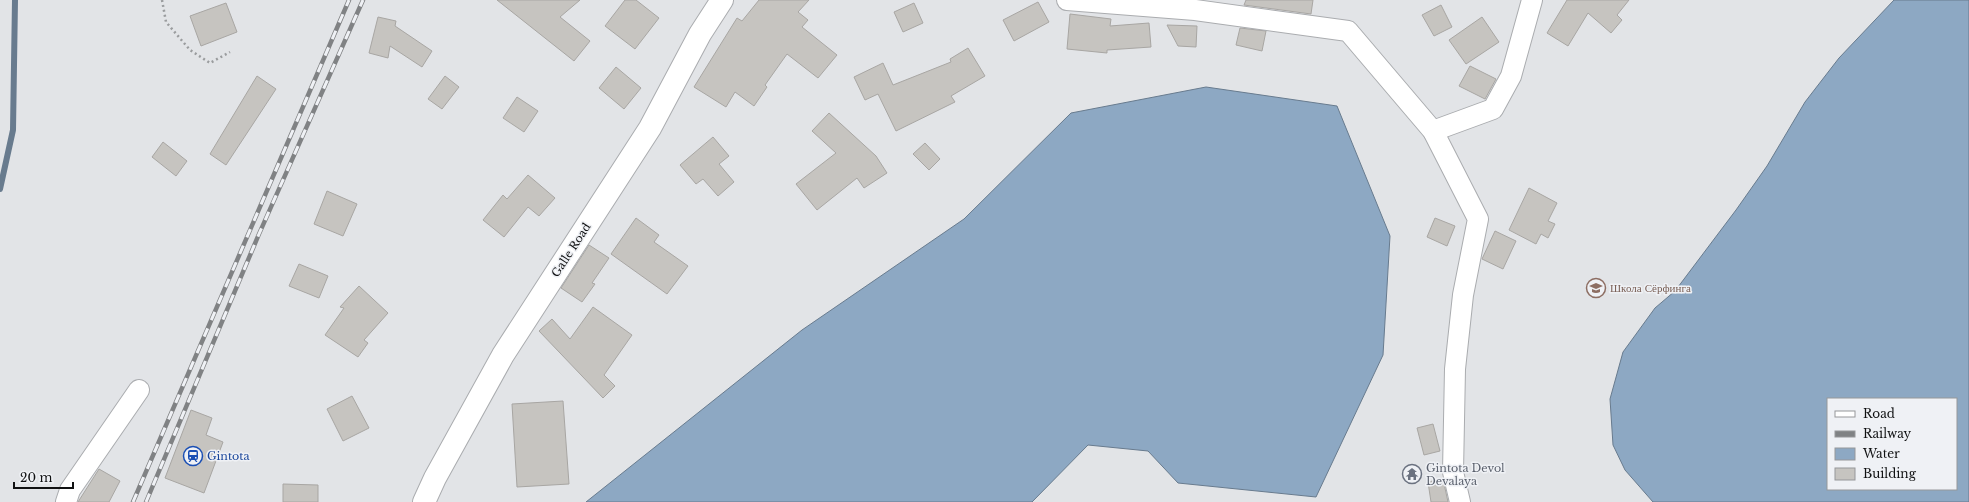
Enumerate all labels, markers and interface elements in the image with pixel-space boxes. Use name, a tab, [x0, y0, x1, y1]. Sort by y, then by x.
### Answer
street label: Galle Road	[548, 220, 594, 280]
school or university icon: Школа Сёрфинга	[1585, 277, 1607, 299]
place label: Школа Сёрфинга	[1610, 281, 1691, 295]
legend	[1827, 398, 1957, 490]
text: Road	[1863, 406, 1895, 421]
text: Railway	[1863, 426, 1912, 441]
station icon: Gintota	[182, 445, 204, 467]
text: Water	[1862, 446, 1900, 461]
place label: Gintota	[207, 449, 250, 463]
place label: Gintota Devol Devalaya	[1426, 461, 1505, 488]
temple icon: Gintota Devol Devalaya	[1401, 463, 1423, 485]
scale bar	[14, 464, 73, 490]
text: Building	[1863, 466, 1917, 481]
text: 20 m	[20, 470, 52, 485]

